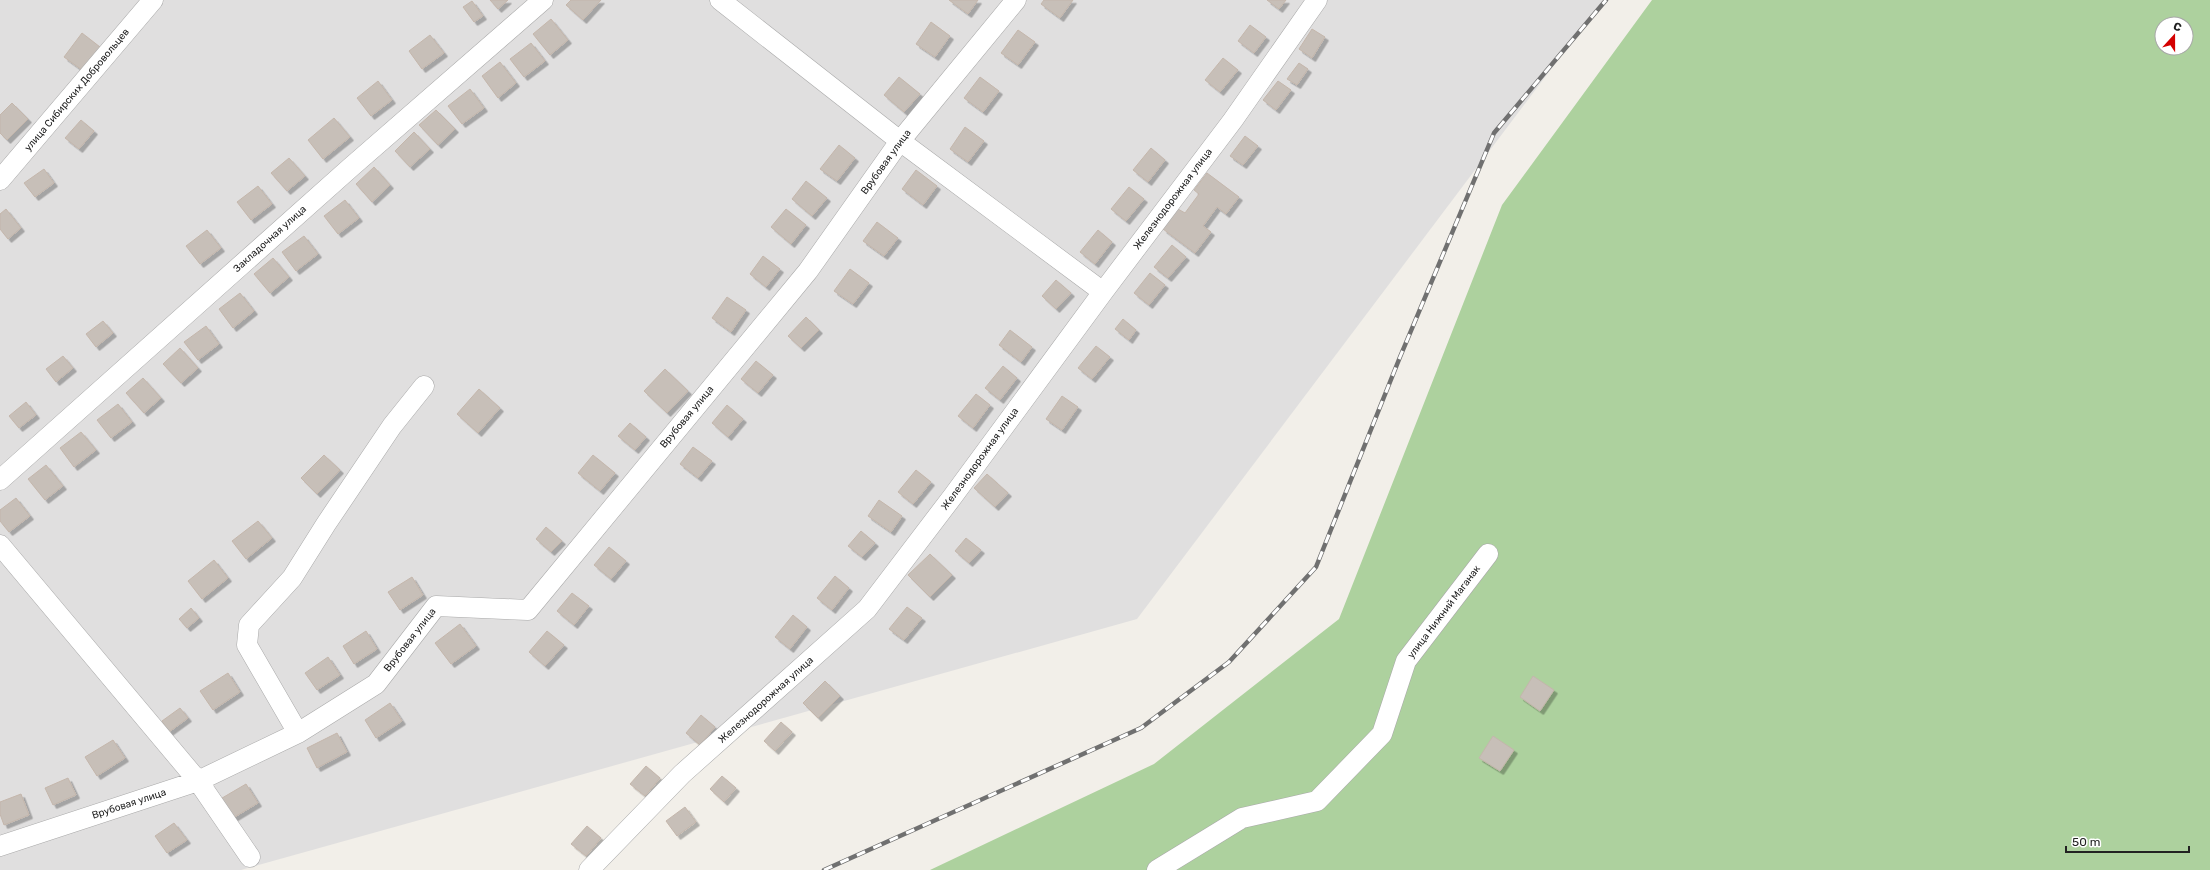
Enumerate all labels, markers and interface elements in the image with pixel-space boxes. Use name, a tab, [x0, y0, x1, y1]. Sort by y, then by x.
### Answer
north arrow	[2154, 16, 2194, 56]
text: С	[2171, 20, 2184, 35]
street label: улица Сибирских Добровольцев	[22, 26, 132, 154]
street label: Врубовая улица	[858, 127, 914, 197]
street label: Железнодорожная улица	[1131, 146, 1215, 252]
street label: Закладочная улица	[231, 203, 309, 275]
street label: Врубовая улица	[658, 384, 716, 450]
street label: Железнодорожная улица	[939, 406, 1021, 512]
street label: улица Нижний Маганак	[1405, 563, 1483, 661]
street label: Врубовая улица	[381, 606, 439, 674]
street label: Железнодорожная улица	[716, 654, 816, 746]
street label: Врубовая улица	[90, 786, 168, 822]
scale bar	[2066, 828, 2189, 854]
text: 50 m	[2072, 835, 2100, 849]

